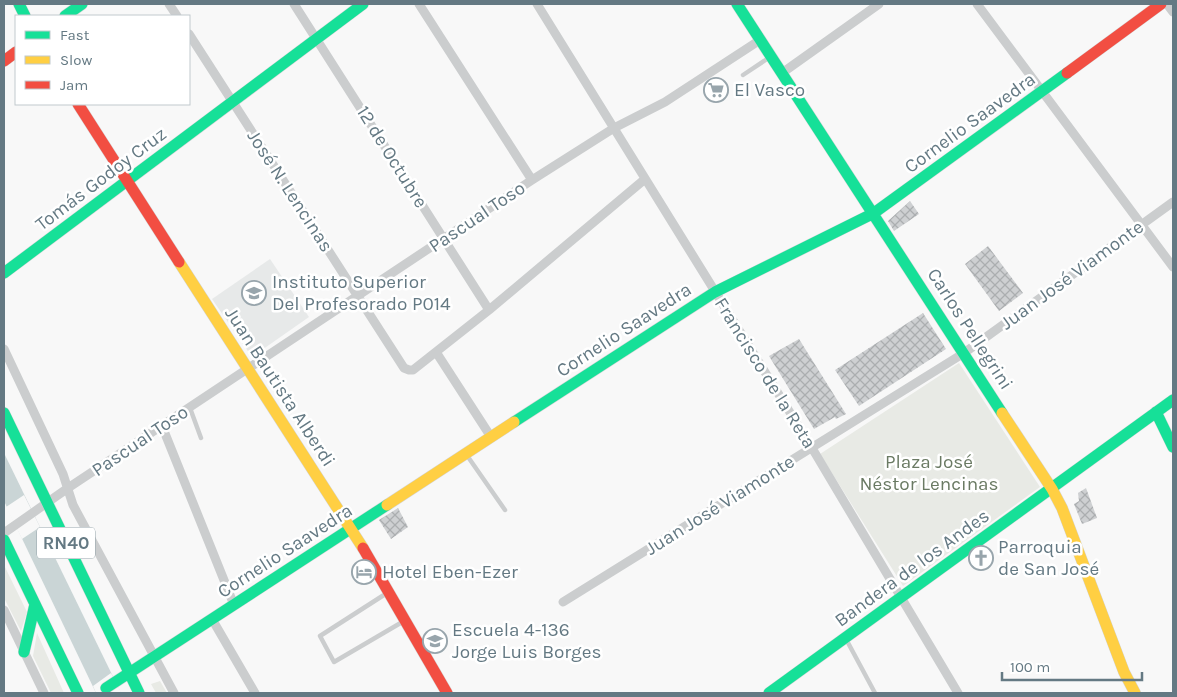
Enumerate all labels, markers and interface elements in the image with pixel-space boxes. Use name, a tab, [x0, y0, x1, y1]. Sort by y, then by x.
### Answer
legend	[15, 15, 190, 105]
text: Fast	[60, 26, 90, 44]
text: Slow	[60, 51, 92, 69]
street label: Cornelio Saavedra	[900, 68, 1040, 178]
text: Jam	[60, 76, 88, 94]
supermarket icon: El Vasco	[703, 77, 729, 103]
place label: El Vasco	[734, 79, 805, 101]
street label: 12 de Octubre	[352, 102, 432, 212]
street label: Tomás Godoy Cruz	[31, 123, 171, 235]
street label: José N. Lencinas	[242, 126, 338, 256]
street label: Pascual Toso	[425, 177, 529, 257]
street label: Juan José Viamonte	[996, 216, 1148, 334]
street label: Carlos Pellegrini	[923, 264, 1017, 394]
place label: Instituto Superior Del Profesorado P014	[272, 271, 451, 315]
street label: Cornelio Saavedra	[552, 278, 696, 382]
school or university icon: Instituto Superior Del Profesorado P014	[241, 280, 267, 306]
street label: Francisco de la Reta	[710, 294, 820, 452]
street label: Juan Bautista Alberdi	[220, 303, 340, 471]
street label: Pascual Toso	[88, 401, 192, 481]
street label: Juan José Viamonte	[642, 450, 798, 560]
park label: Plaza José Néstor Lencinas	[859, 451, 999, 495]
street label: Cornelio Saavedra	[213, 499, 357, 603]
street label: Bandera de los Andes	[830, 505, 994, 631]
road number: RN40	[37, 528, 95, 558]
place label: Parroquia de San José	[998, 536, 1099, 580]
church icon: Parroquia de San José	[968, 545, 994, 571]
hotel icon: Hotel Eben-Ezer	[351, 559, 377, 585]
place label: Hotel Eben-Ezer	[382, 561, 518, 583]
place label: Escuela 4-136 Jorge Luis Borges	[452, 619, 601, 663]
school or university icon: Escuela 4-136 Jorge Luis Borges	[422, 628, 448, 654]
scale bar	[1002, 650, 1142, 682]
text: 100 m	[1010, 658, 1050, 676]

